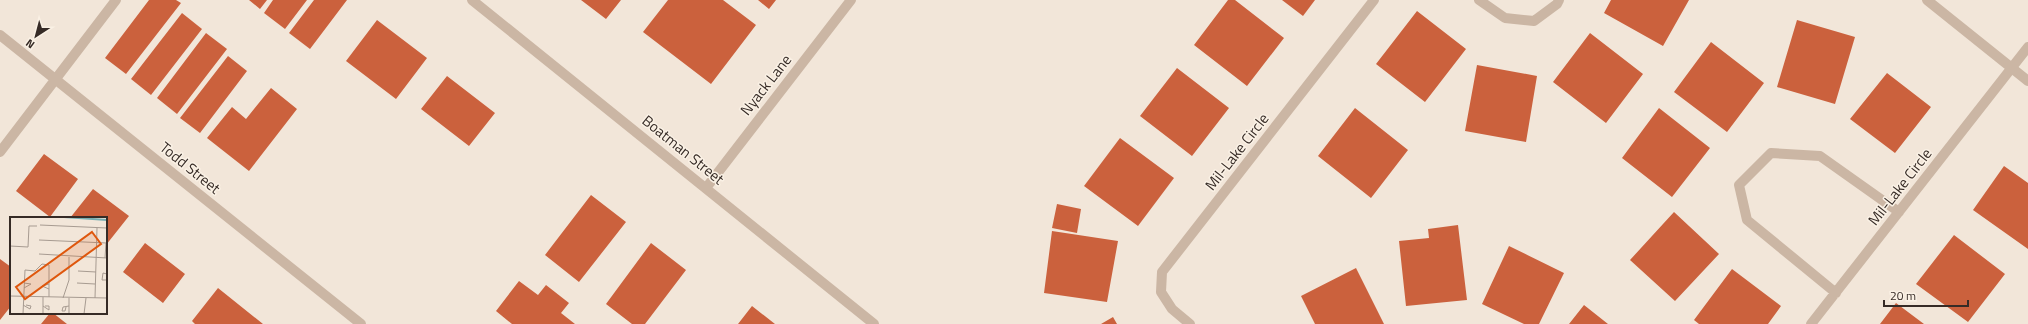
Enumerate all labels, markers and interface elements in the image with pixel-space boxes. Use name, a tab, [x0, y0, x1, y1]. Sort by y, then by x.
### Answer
north arrow	[16, 16, 56, 56]
text: N	[22, 35, 38, 53]
street label: Nyack Lane	[734, 49, 797, 120]
street label: Mil-Lake Circle	[1199, 108, 1274, 195]
street label: Boatman Street	[637, 109, 730, 190]
street label: Todd Street	[155, 136, 226, 200]
street label: Mil-Lake Circle	[1862, 143, 1937, 230]
inset map	[10, 217, 107, 314]
scale bar	[1884, 282, 1968, 308]
text: 20 m	[1890, 286, 1916, 305]

